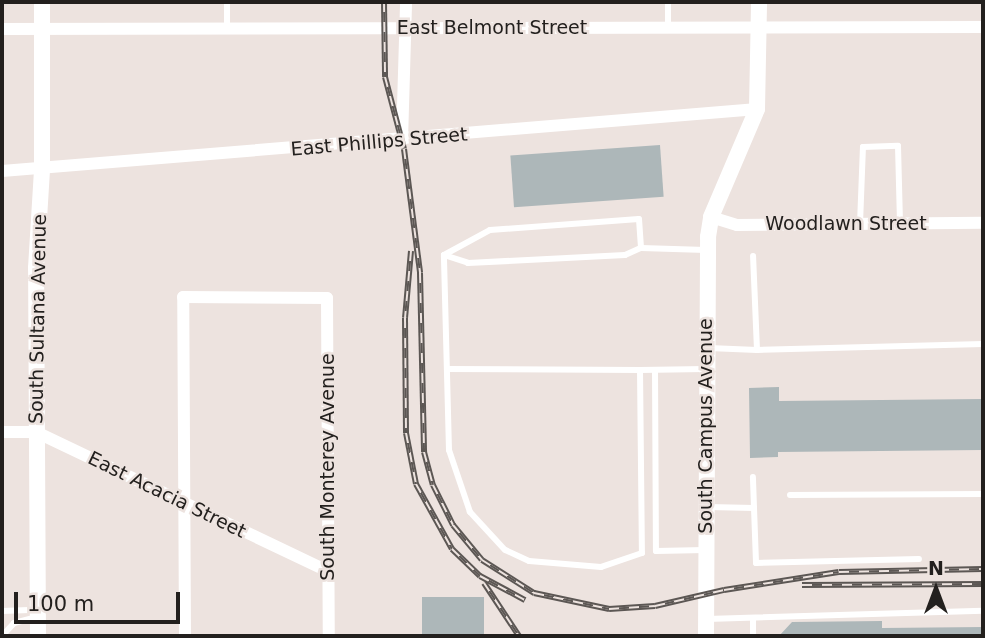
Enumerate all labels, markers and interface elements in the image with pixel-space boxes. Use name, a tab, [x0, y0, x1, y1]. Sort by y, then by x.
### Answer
street label: East Belmont Street	[397, 17, 587, 39]
street label: East Phillips Street	[290, 123, 468, 161]
street label: Woodlawn Street	[765, 213, 927, 235]
street label: South Sultana Avenue	[25, 214, 51, 424]
street label: South Campus Avenue	[695, 318, 717, 534]
street label: South Monterey Avenue	[317, 353, 339, 581]
street label: East Acacia Street	[84, 447, 250, 543]
north arrow	[901, 554, 971, 624]
text: N	[928, 557, 944, 579]
scale bar	[18, 578, 184, 622]
text: 100 m	[27, 592, 94, 616]

